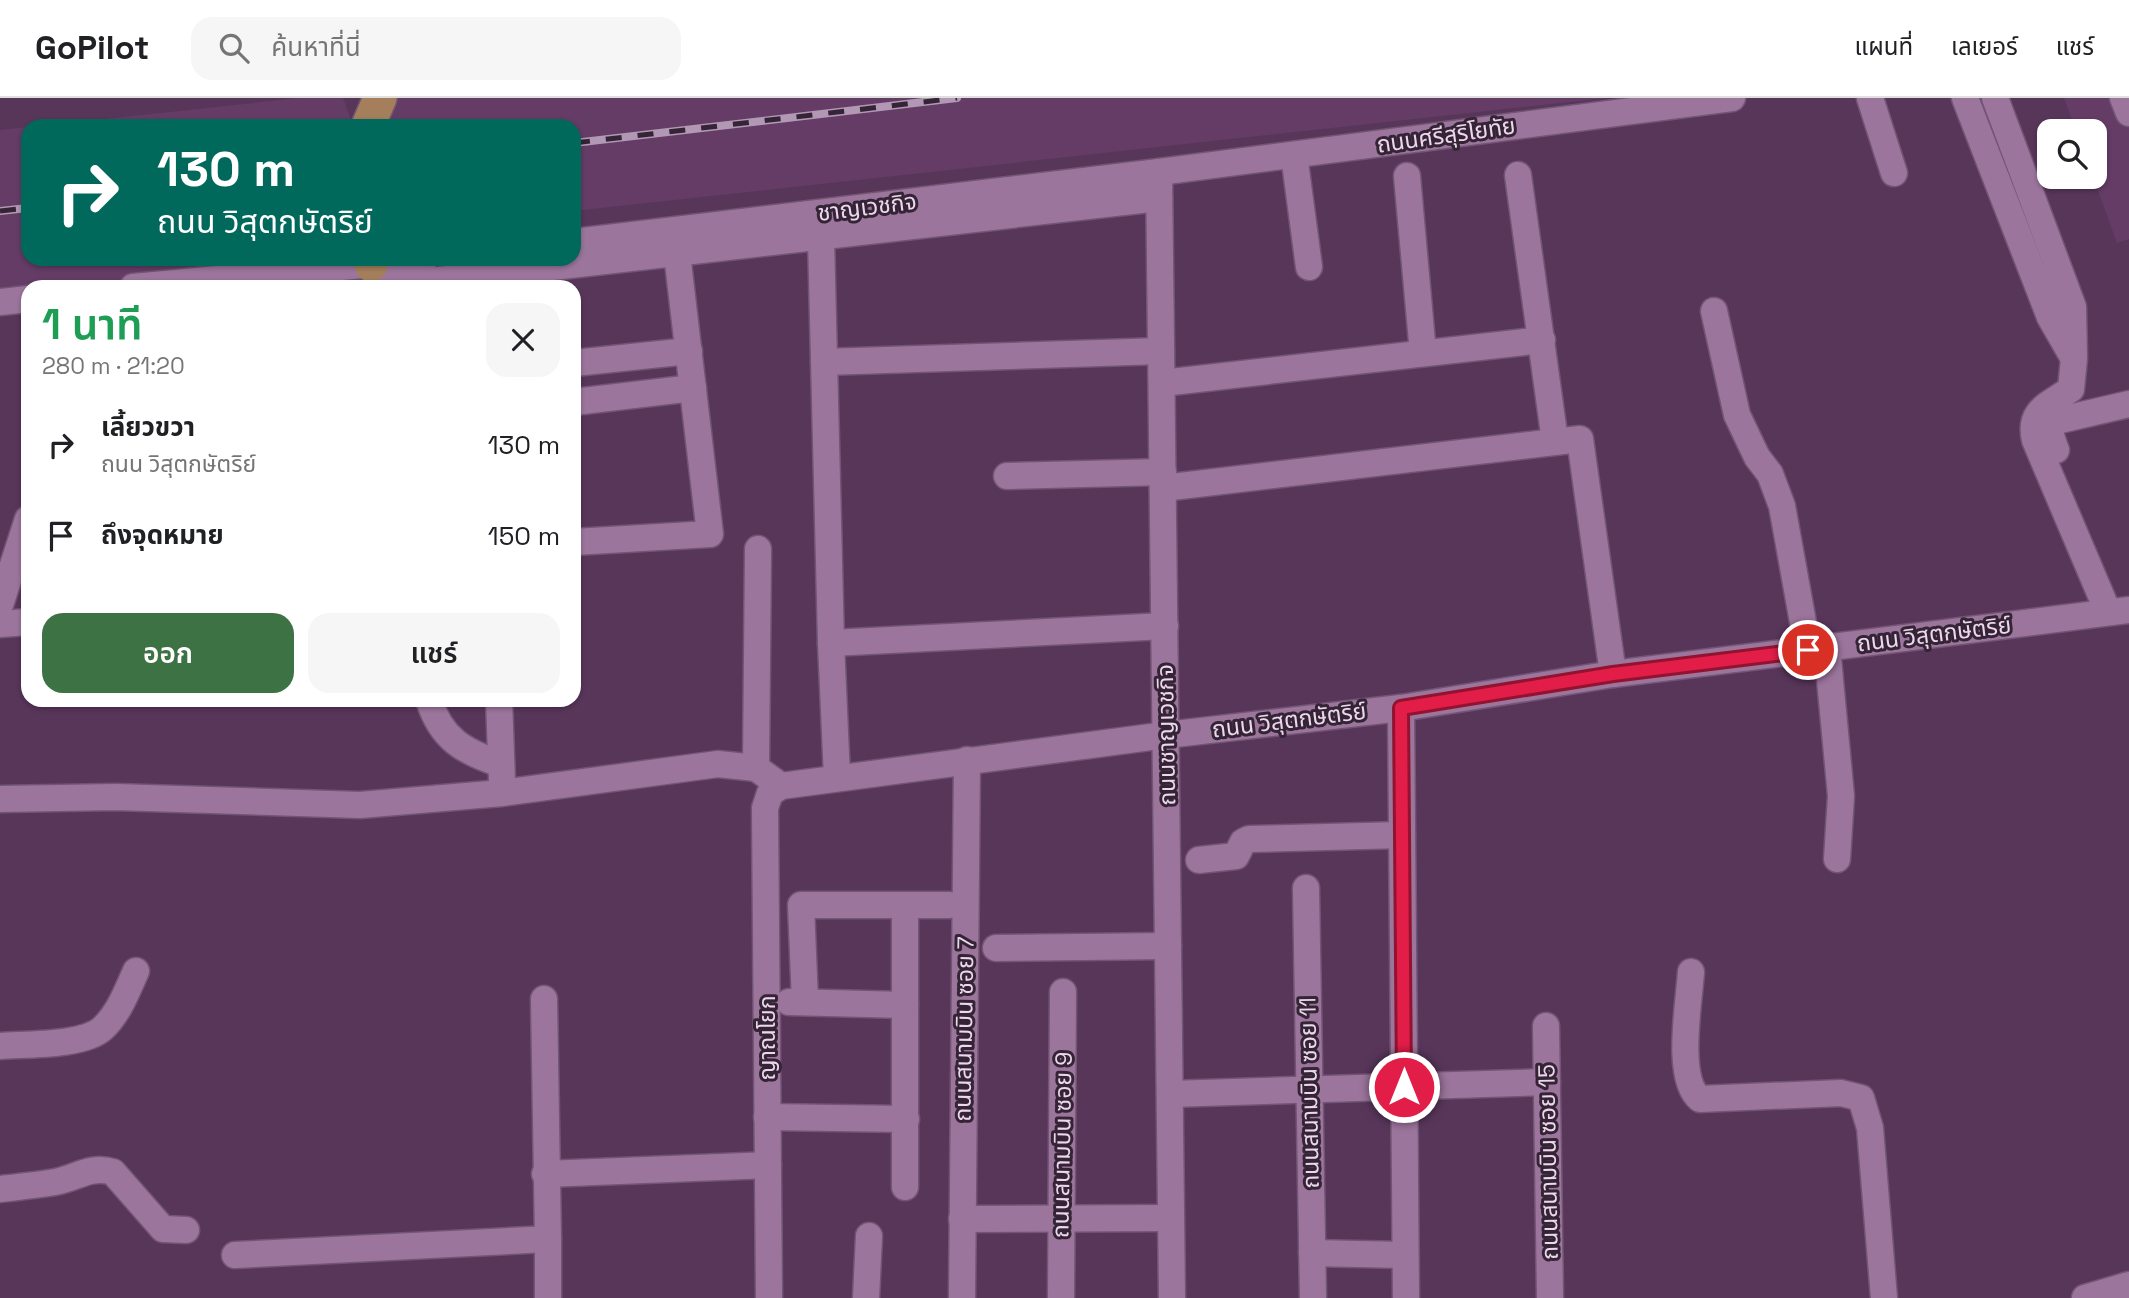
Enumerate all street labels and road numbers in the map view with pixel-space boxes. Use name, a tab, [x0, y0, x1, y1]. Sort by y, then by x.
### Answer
street label: ถนนศรีสุริโยทัย	[1375, 110, 1517, 160]
street label: ชาญเวชกิจ	[816, 186, 918, 228]
street label: ถนน วิสุตกษัตริย์	[1855, 610, 2013, 658]
street label: ถนนชาญเวชกิจ	[1150, 664, 1182, 806]
street label: ถนน วิสุตกษัตริย์	[1210, 696, 1368, 744]
street label: ถนนสนามบิน ซอย 7	[947, 936, 981, 1122]
street label: ญาณโยก	[752, 995, 782, 1081]
street label: ถนนสนามบิน ซอย 11	[1292, 997, 1326, 1189]
street label: ถนนสนามบิน ซอย 9	[1045, 1052, 1079, 1238]
street label: ถนนสนามบิน ซอย 15	[1531, 1064, 1565, 1260]

